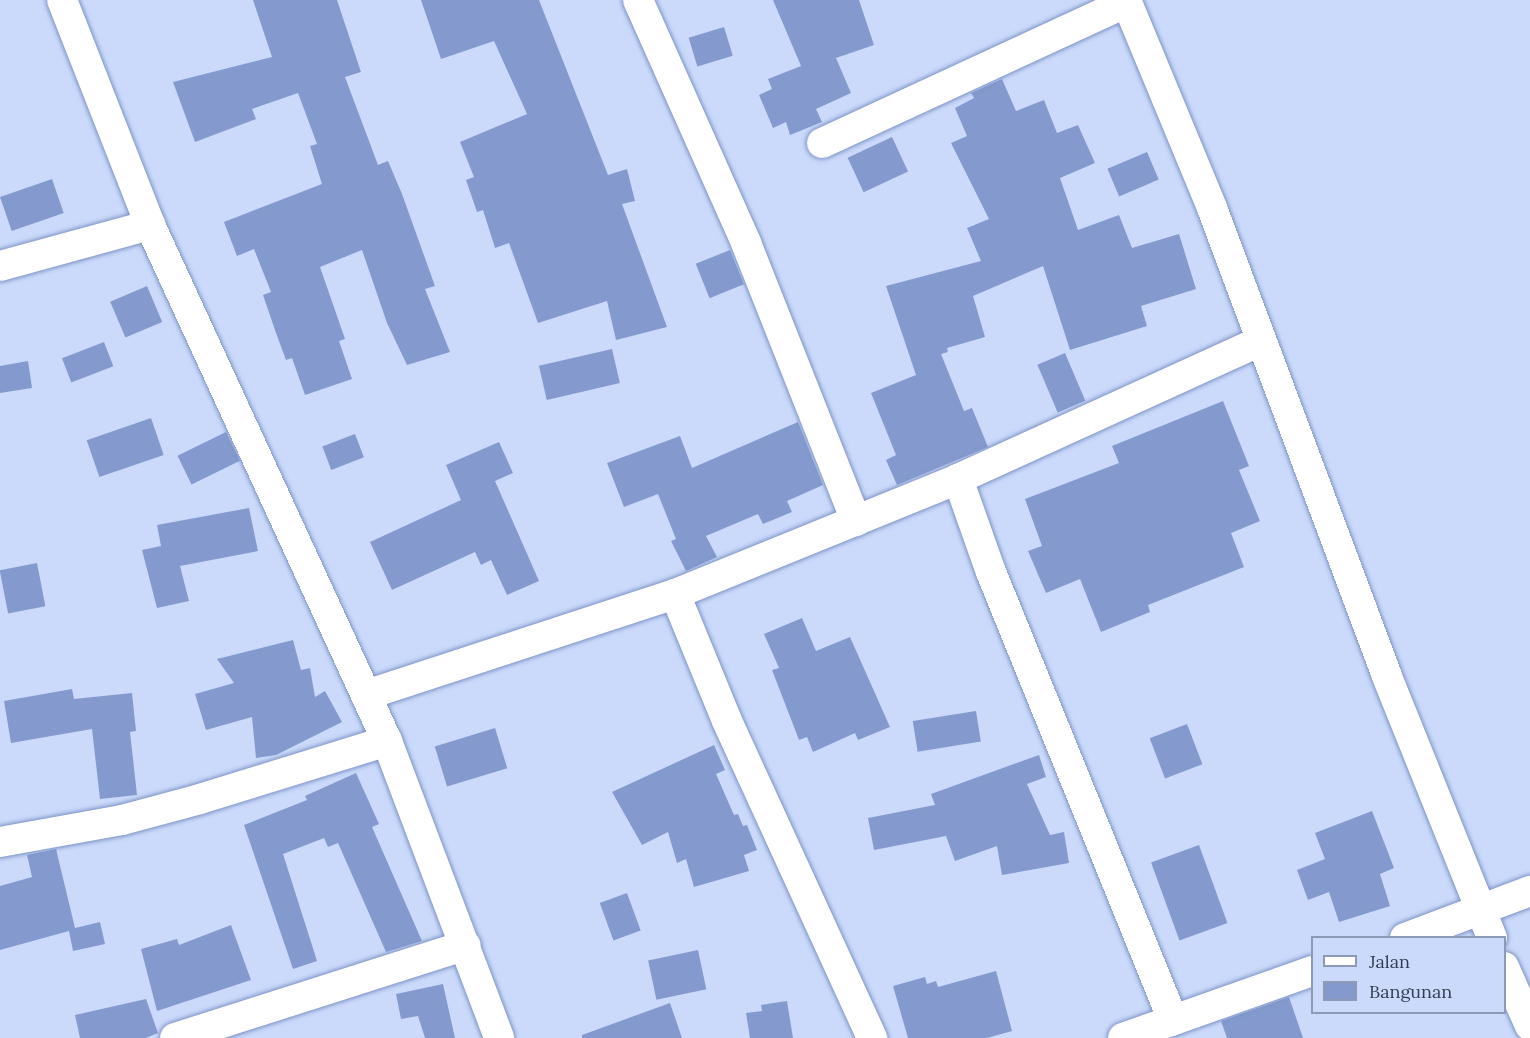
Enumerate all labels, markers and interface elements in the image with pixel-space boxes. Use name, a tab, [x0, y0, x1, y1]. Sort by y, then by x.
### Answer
legend	[1311, 936, 1506, 1014]
text: Jalan	[1369, 950, 1410, 973]
text: Bangunan	[1369, 980, 1452, 1003]

